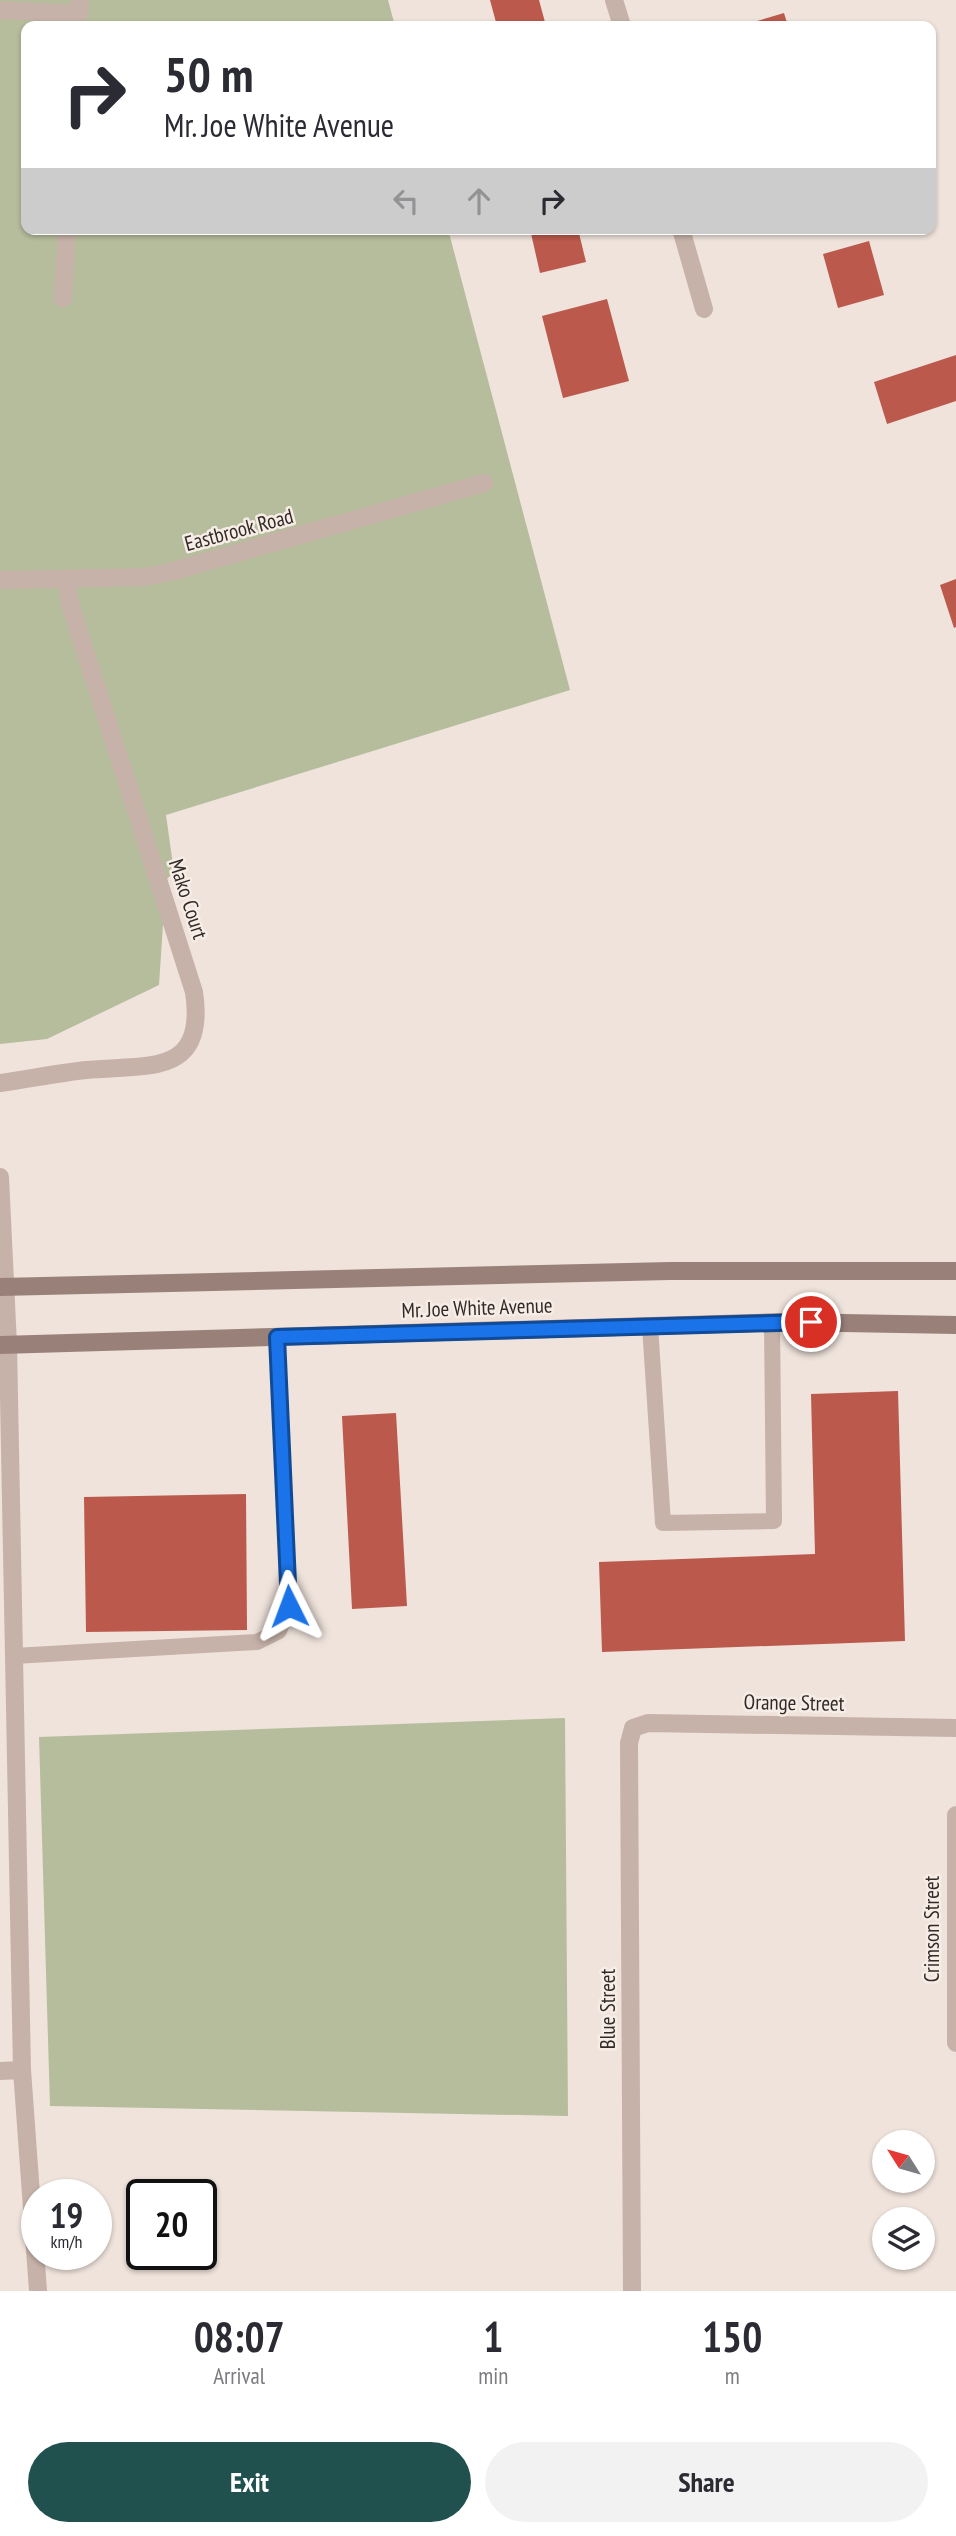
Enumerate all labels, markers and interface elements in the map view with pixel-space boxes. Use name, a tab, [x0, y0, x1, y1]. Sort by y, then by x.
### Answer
text: 50 m	[164, 42, 253, 106]
icon: right	[49, 49, 140, 140]
text: Mr. Joe White Avenue	[164, 104, 394, 146]
icon: left	[387, 182, 425, 220]
icon: ahead	[460, 182, 498, 220]
icon: right	[533, 182, 571, 220]
street label: Eastbrook Road	[182, 502, 296, 557]
street label: Mako Court	[163, 855, 214, 942]
street label: Mr. Joe White Avenue	[401, 1291, 553, 1324]
pin	[781, 1292, 841, 1352]
icon: arrive	[792, 1303, 830, 1341]
position arrow	[252, 1569, 326, 1643]
street label: Orange Street	[743, 1688, 845, 1717]
street label: Crimson Street	[918, 1875, 945, 1982]
street label: Blue Street	[594, 1969, 621, 2049]
north arrow	[872, 2130, 934, 2193]
map controls	[872, 2130, 935, 2270]
speed limit sign: 20	[126, 2179, 217, 2270]
text: 19	[50, 2192, 83, 2238]
button: layers	[872, 2207, 935, 2270]
text: km/h	[51, 2230, 82, 2253]
text: 08:07	[194, 2309, 285, 2364]
text: 1	[483, 2309, 503, 2364]
text: 150	[702, 2309, 762, 2364]
text: Arrival	[213, 2361, 265, 2390]
text: min	[478, 2361, 508, 2390]
text: m	[725, 2361, 740, 2390]
button: Exit	[28, 2442, 471, 2522]
button: Share	[485, 2442, 928, 2522]

